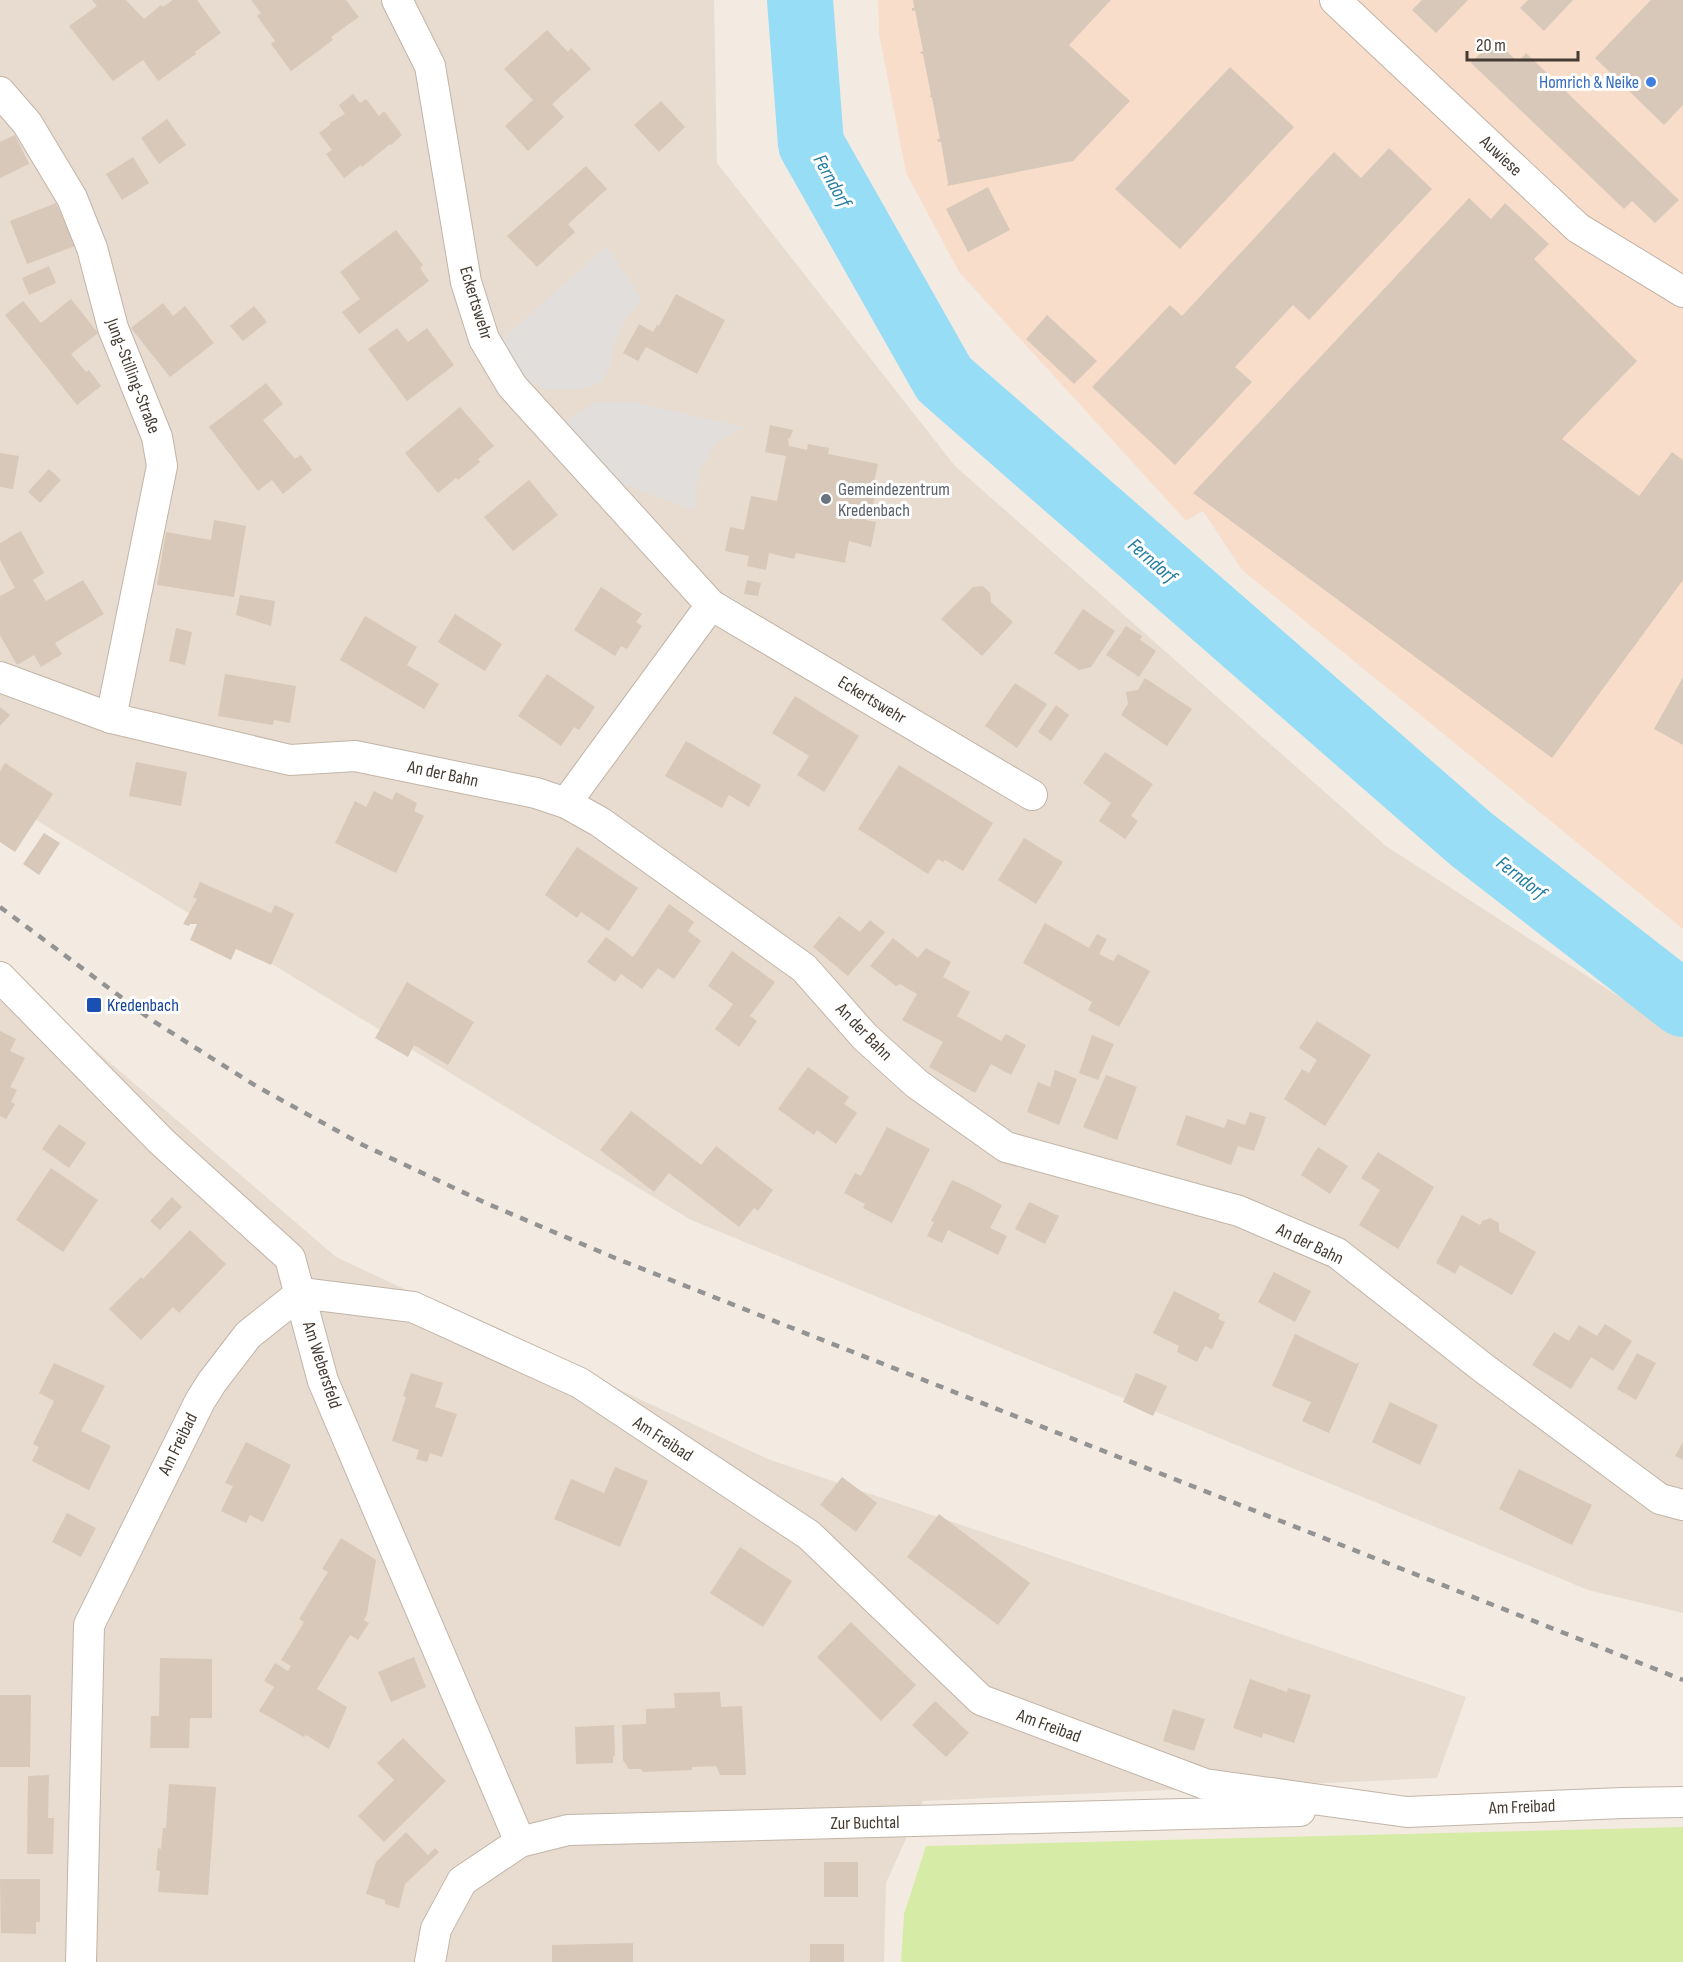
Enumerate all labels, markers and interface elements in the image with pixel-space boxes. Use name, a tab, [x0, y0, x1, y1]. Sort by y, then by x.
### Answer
scale bar	[1467, 24, 1578, 62]
text: 20 m	[1476, 35, 1506, 56]
place label: Homrich & Neike	[1539, 72, 1639, 93]
marker: Homrich & Neike	[1644, 75, 1658, 89]
street label: Auwiese	[1475, 131, 1526, 181]
water label: Ferndorf	[808, 150, 857, 214]
street label: Eckertswehr	[455, 264, 497, 342]
street label: Jung-Stilling-Straße	[101, 315, 165, 436]
place label: Gemeindezentrum Kredenbach	[838, 479, 950, 521]
marker: Gemeindezentrum Kredenbach	[819, 492, 833, 506]
water label: Ferndorf	[1123, 533, 1183, 590]
street label: Eckertswehr	[834, 672, 910, 728]
street label: An der Bahn	[405, 756, 480, 792]
water label: Ferndorf	[1491, 851, 1553, 906]
place label: Kredenbach	[107, 995, 179, 1016]
marker: Kredenbach	[85, 996, 103, 1014]
street label: An der Bahn	[831, 998, 896, 1065]
street label: An der Bahn	[1272, 1218, 1347, 1269]
street label: Am Webersfeld	[298, 1318, 346, 1411]
street label: Am Freibad	[154, 1409, 202, 1479]
street label: Am Freibad	[629, 1412, 697, 1466]
street label: Am Freibad	[1013, 1704, 1084, 1747]
street label: Am Freibad	[1487, 1795, 1556, 1819]
street label: Zur Buchtal	[830, 1812, 900, 1834]

